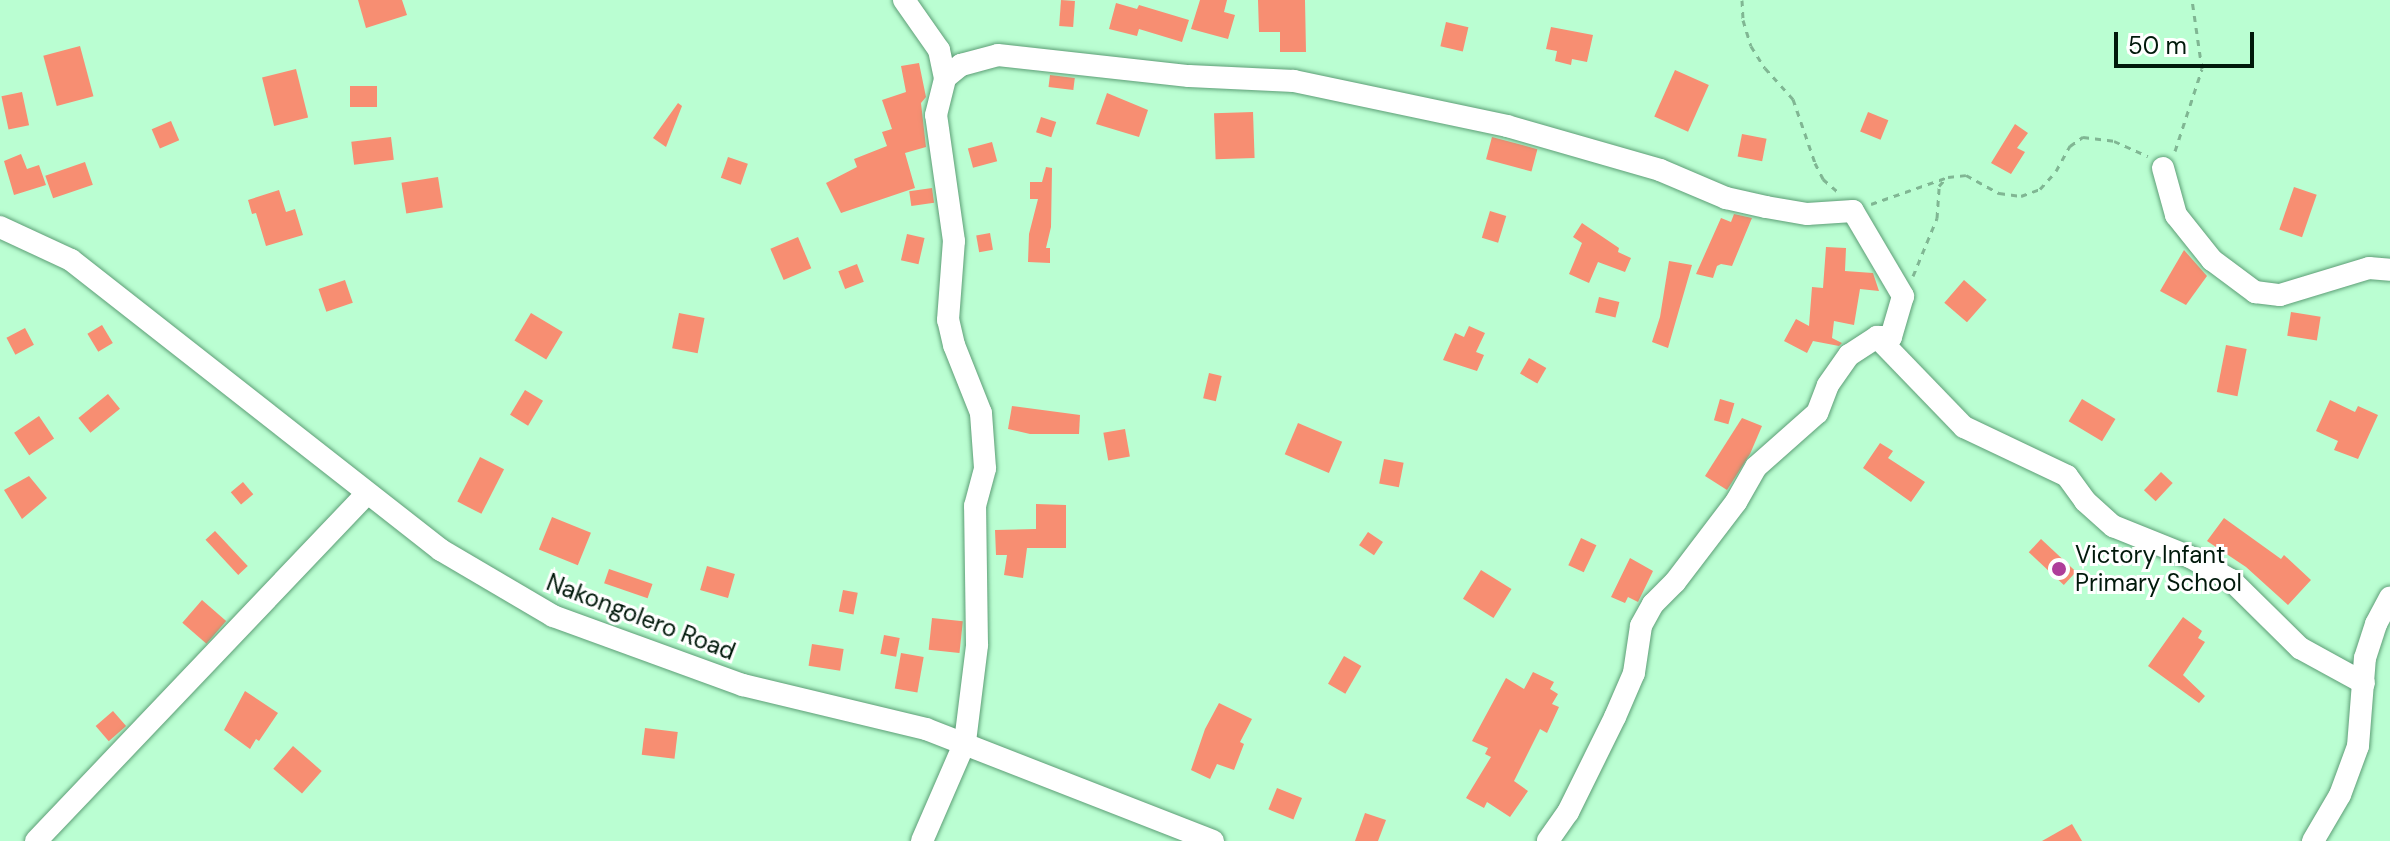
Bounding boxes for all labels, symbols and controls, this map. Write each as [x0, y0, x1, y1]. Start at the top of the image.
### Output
scale bar [2118, 16, 2258, 66]
text: 50 m [2128, 30, 2187, 61]
place label: Victory Infant Primary School [2075, 541, 2242, 597]
marker: Victory Infant Primary School [2050, 560, 2068, 578]
street label: Nakongolero Road [543, 568, 739, 666]

